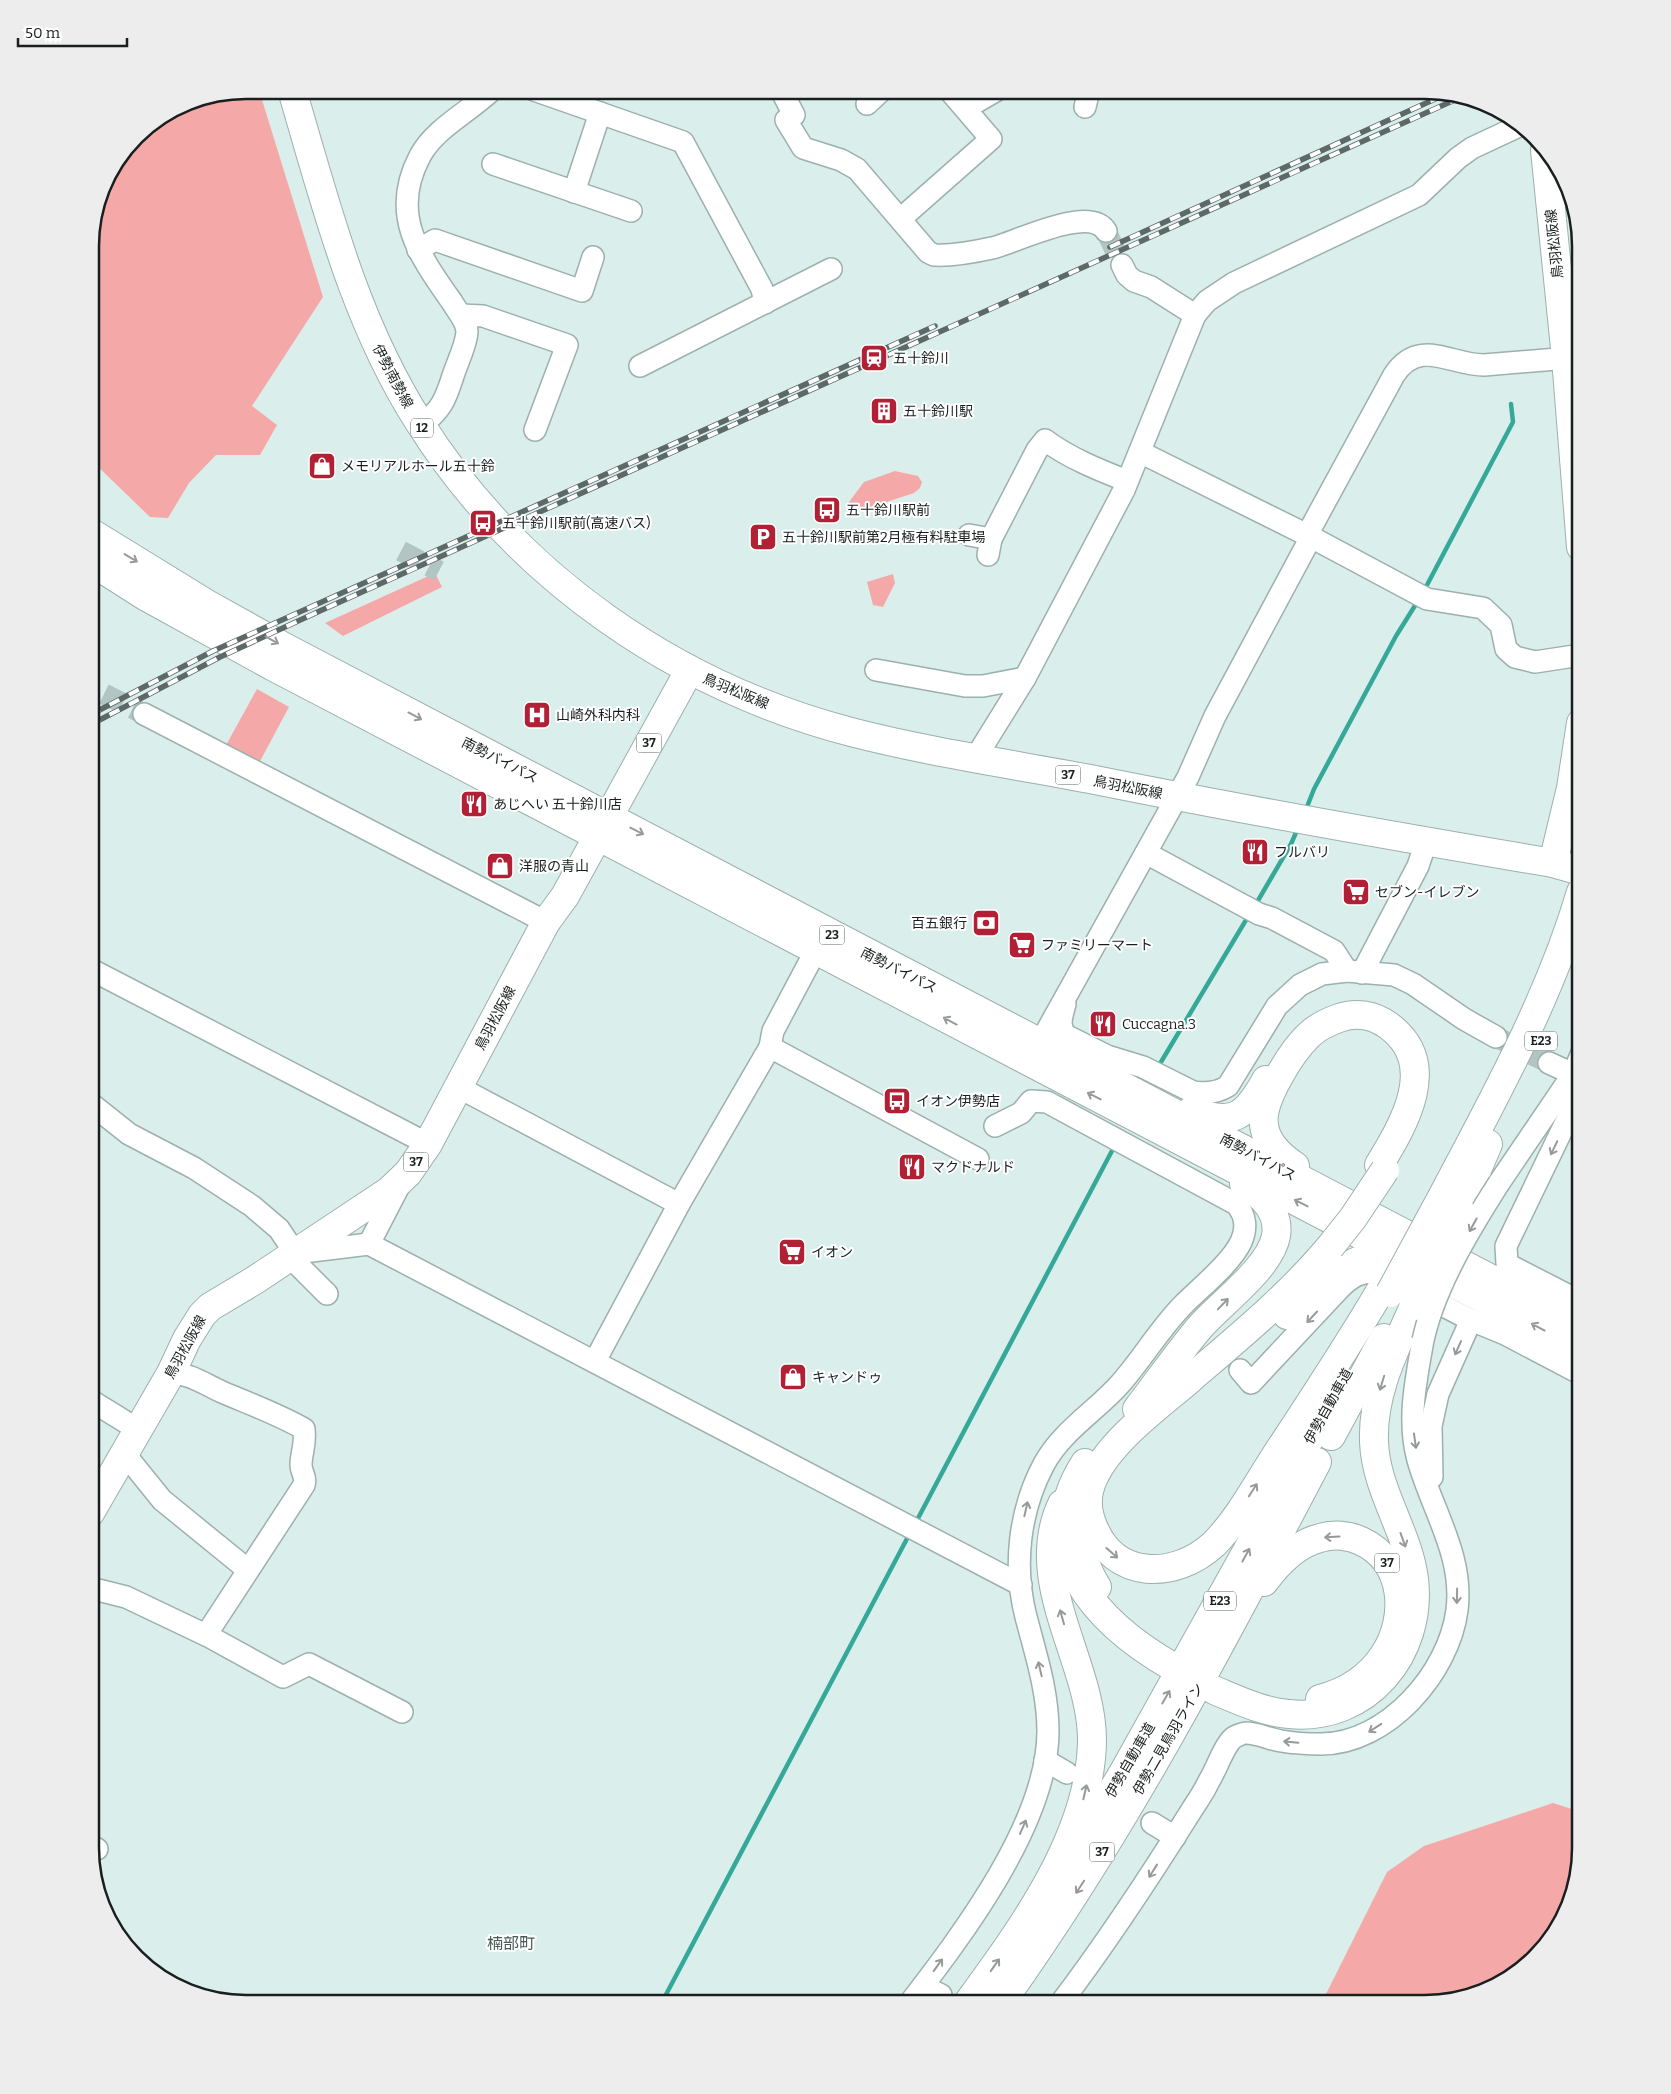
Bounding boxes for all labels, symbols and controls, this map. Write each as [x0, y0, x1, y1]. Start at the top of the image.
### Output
scale bar [18, 15, 126, 47]
text: 50 m [25, 24, 61, 42]
street label: 鳥羽松阪線 [1542, 208, 1567, 280]
street label: 伊勢南勢線 [369, 341, 416, 411]
station icon: 五十鈴川 [859, 343, 889, 373]
place label: 五十鈴川 [893, 350, 949, 367]
building icon: 五十鈴川駅 [869, 396, 899, 426]
place label: 五十鈴川駅 [903, 403, 973, 420]
road number: 12 [411, 418, 433, 438]
shop icon: メモリアルホール五十鈴 [307, 451, 337, 481]
place label: メモリアルホール五十鈴 [341, 458, 495, 475]
bus stop icon: 五十鈴川駅前 [812, 495, 842, 525]
place label: 五十鈴川駅前 [846, 502, 930, 519]
bus stop icon: 五十鈴川駅前(高速バス) [468, 508, 498, 538]
place label: 五十鈴川駅前(高速バス) [502, 515, 651, 532]
parking icon: 五十鈴川駅前第2月極有料駐車場 [748, 522, 778, 552]
place label: 五十鈴川駅前第2月極有料駐車場 [782, 529, 986, 546]
one-way arrow [124, 553, 138, 563]
one-way arrow [264, 635, 279, 645]
street label: 鳥羽松阪線 [700, 670, 771, 713]
hospital icon: 山崎外科内科 [522, 700, 552, 730]
place label: 山崎外科内科 [556, 707, 640, 724]
one-way arrow [408, 711, 423, 721]
street label: 南勢バイパス [459, 734, 541, 787]
road number: 37 [636, 734, 662, 752]
road number: 37 [1056, 766, 1080, 784]
street label: 鳥羽松阪線 [1092, 772, 1164, 803]
restaurant icon: あじへい 五十鈴川店 [459, 789, 489, 819]
place label: あじへい 五十鈴川店 [493, 796, 622, 813]
one-way arrow [629, 827, 644, 836]
restaurant icon: フルバリ [1240, 837, 1270, 867]
place label: フルバリ [1274, 844, 1330, 861]
shop icon: 洋服の青山 [485, 851, 515, 881]
place label: 洋服の青山 [519, 858, 589, 875]
supermarket icon: セブン-イレブン [1341, 877, 1371, 907]
place label: セブン-イレブン [1375, 884, 1479, 901]
bank icon: 百五銀行 [971, 908, 1001, 938]
place label: 百五銀行 [911, 915, 967, 932]
road number: 23 [820, 926, 844, 944]
supermarket icon: ファミリーマート [1007, 930, 1037, 960]
place label: ファミリーマート [1041, 937, 1153, 954]
street label: 南勢バイパス [858, 944, 940, 997]
street label: 鳥羽松阪線 [472, 983, 519, 1053]
restaurant icon: Cuccagna.3 [1088, 1009, 1118, 1039]
one-way arrow [943, 1016, 958, 1025]
place label: Cuccagna.3 [1122, 1016, 1196, 1033]
road number: E23 [1525, 1032, 1557, 1050]
bus stop icon: イオン伊勢店 [882, 1086, 912, 1116]
one-way arrow [1087, 1091, 1102, 1101]
place label: イオン伊勢店 [916, 1093, 1000, 1110]
street label: 南勢バイパス [1217, 1130, 1299, 1185]
one-way arrow [1549, 1140, 1558, 1155]
road number: 37 [404, 1152, 428, 1172]
restaurant icon: マクドナルド [897, 1152, 927, 1182]
place label: マクドナルド [931, 1159, 1015, 1176]
one-way arrow [1294, 1198, 1309, 1207]
one-way arrow [1468, 1217, 1477, 1232]
supermarket icon: イオン [777, 1237, 807, 1267]
place label: イオン [811, 1244, 853, 1261]
one-way arrow [1217, 1298, 1229, 1310]
one-way arrow [1306, 1311, 1318, 1324]
street label: 鳥羽松阪線 [161, 1313, 210, 1382]
one-way arrow [1531, 1321, 1546, 1331]
one-way arrow [1453, 1340, 1463, 1355]
shop icon: キャンドゥ [778, 1362, 808, 1392]
street label: 伊勢自動車道 [1301, 1365, 1356, 1447]
place label: キャンドゥ [812, 1369, 882, 1386]
one-way arrow [1377, 1375, 1386, 1391]
one-way arrow [1410, 1432, 1420, 1448]
one-way arrow [1248, 1483, 1258, 1497]
one-way arrow [1022, 1502, 1031, 1518]
one-way arrow [1324, 1532, 1340, 1541]
one-way arrow [1399, 1532, 1408, 1547]
one-way arrow [1105, 1547, 1118, 1558]
one-way arrow [1241, 1548, 1251, 1563]
road number: 37 [1374, 1554, 1400, 1572]
one-way arrow [1452, 1588, 1462, 1604]
road number: E23 [1204, 1592, 1236, 1610]
one-way arrow [1057, 1609, 1066, 1625]
one-way arrow [1035, 1661, 1044, 1677]
street label: 伊勢二見鳥羽ライン [1130, 1680, 1207, 1798]
one-way arrow [1162, 1690, 1172, 1705]
street label: 伊勢自動車道 [1102, 1720, 1159, 1801]
one-way arrow [1368, 1723, 1382, 1733]
one-way arrow [1283, 1737, 1299, 1747]
one-way arrow [1081, 1785, 1090, 1801]
one-way arrow [1018, 1820, 1028, 1835]
road number: 37 [1090, 1842, 1114, 1861]
one-way arrow [1148, 1864, 1158, 1878]
one-way arrow [1075, 1880, 1085, 1894]
district label: 楠部町 [487, 1934, 535, 1953]
one-way arrow [933, 1958, 943, 1972]
one-way arrow [990, 1958, 1001, 1972]

